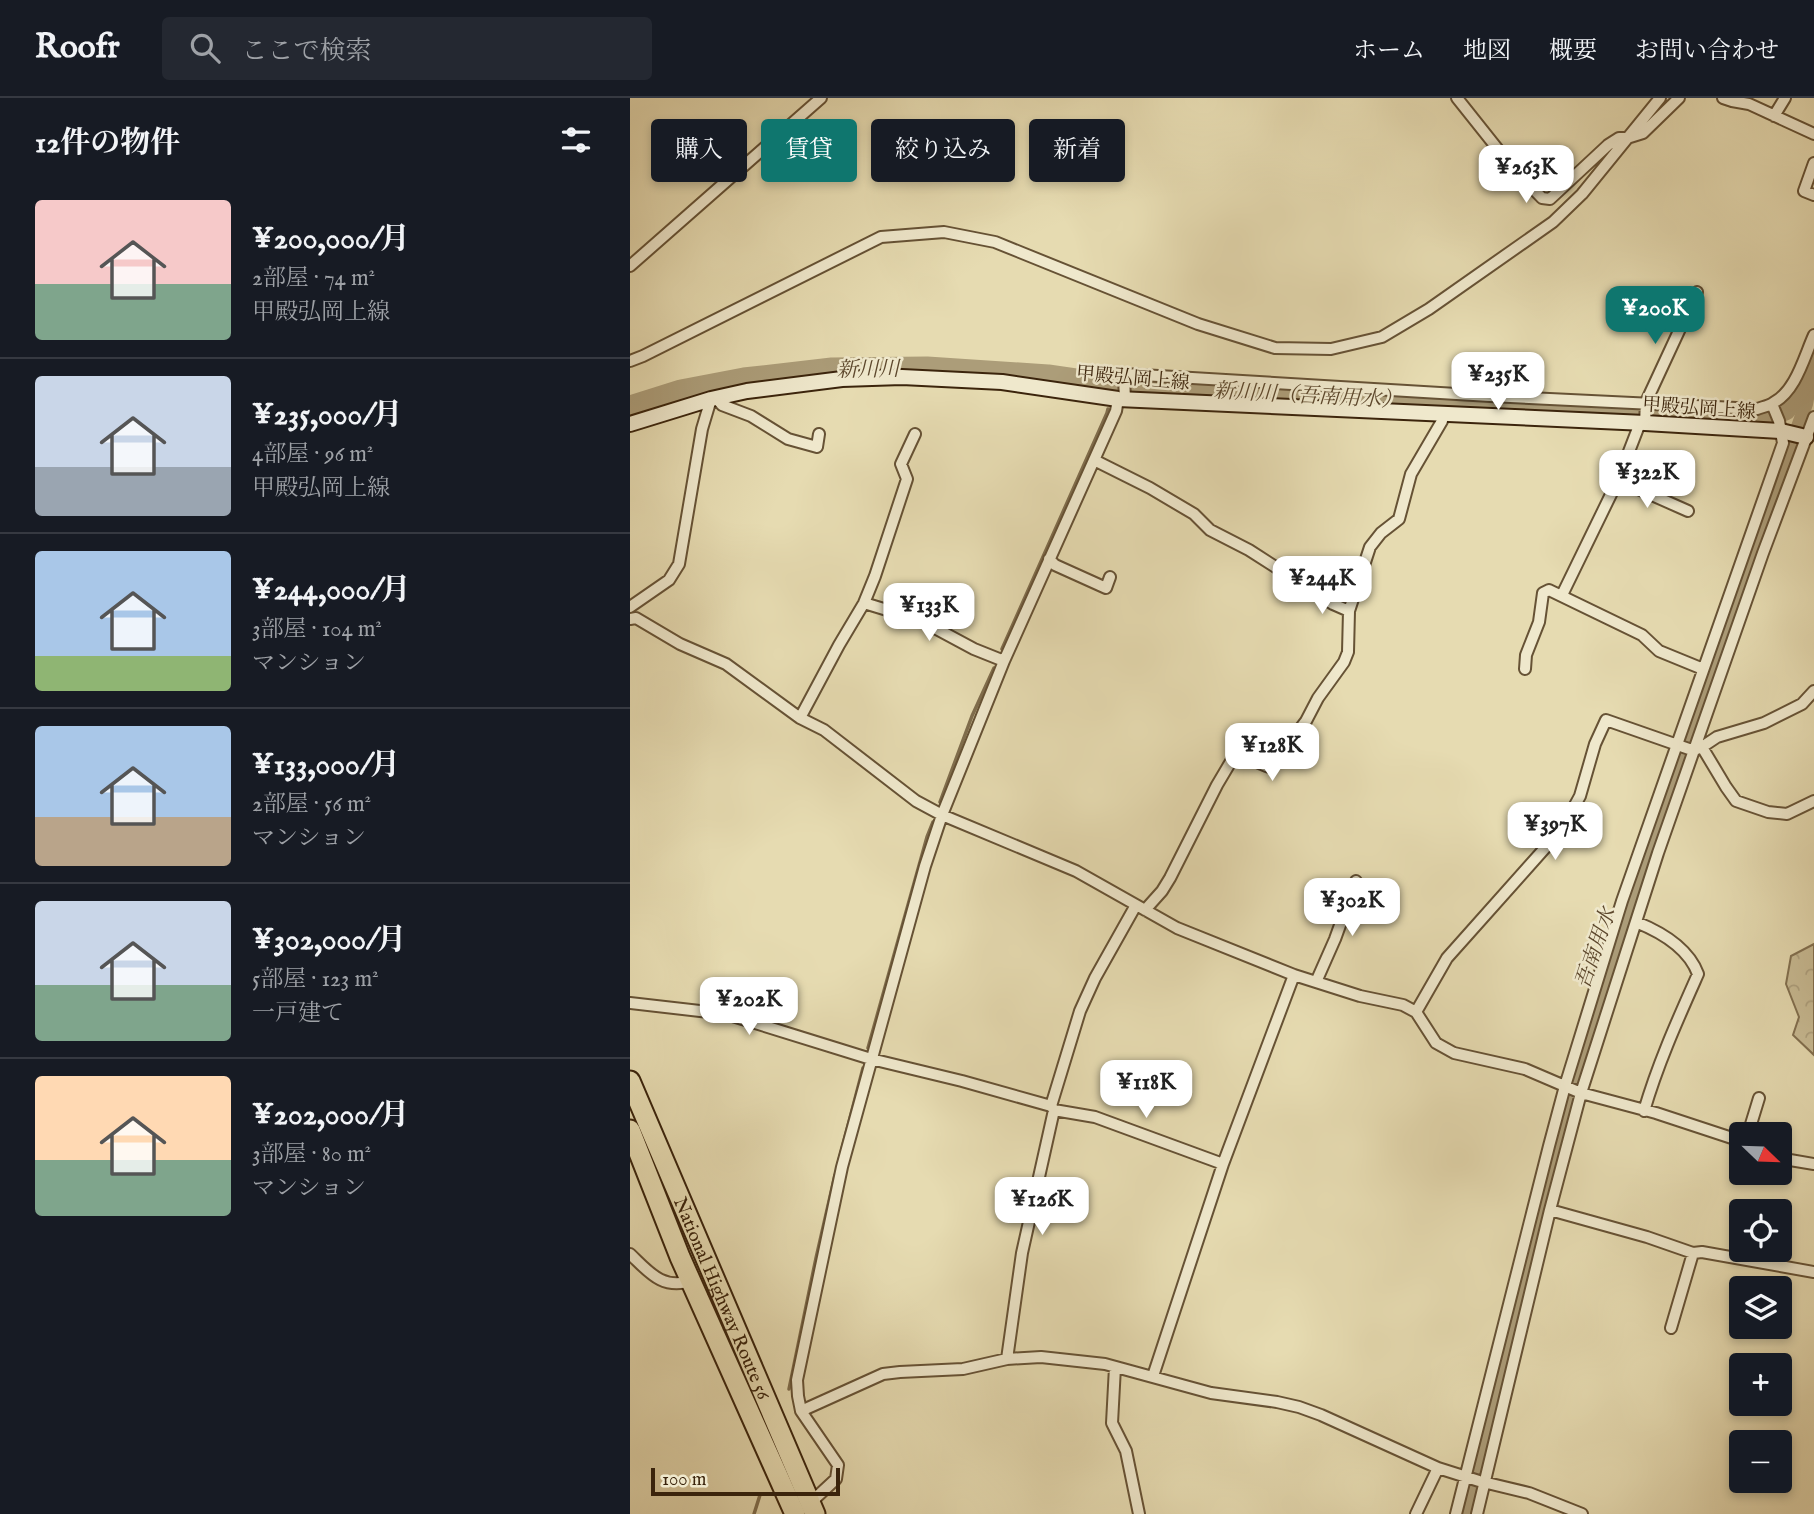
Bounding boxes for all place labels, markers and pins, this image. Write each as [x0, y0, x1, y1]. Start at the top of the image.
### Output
pin: ¥263K [1477, 146, 1575, 205]
pin: ¥200K [1606, 286, 1704, 346]
pin: ¥235K [1449, 352, 1547, 412]
pin: ¥322K [1598, 450, 1696, 510]
pin: ¥244K [1273, 556, 1371, 616]
pin: ¥133K [880, 584, 978, 643]
pin: ¥128K [1223, 724, 1321, 783]
pin: ¥397K [1506, 802, 1604, 862]
pin: ¥302K [1303, 878, 1401, 938]
pin: ¥202K [700, 978, 798, 1037]
pin: ¥118K [1097, 1060, 1195, 1120]
pin: ¥126K [993, 1178, 1091, 1237]

